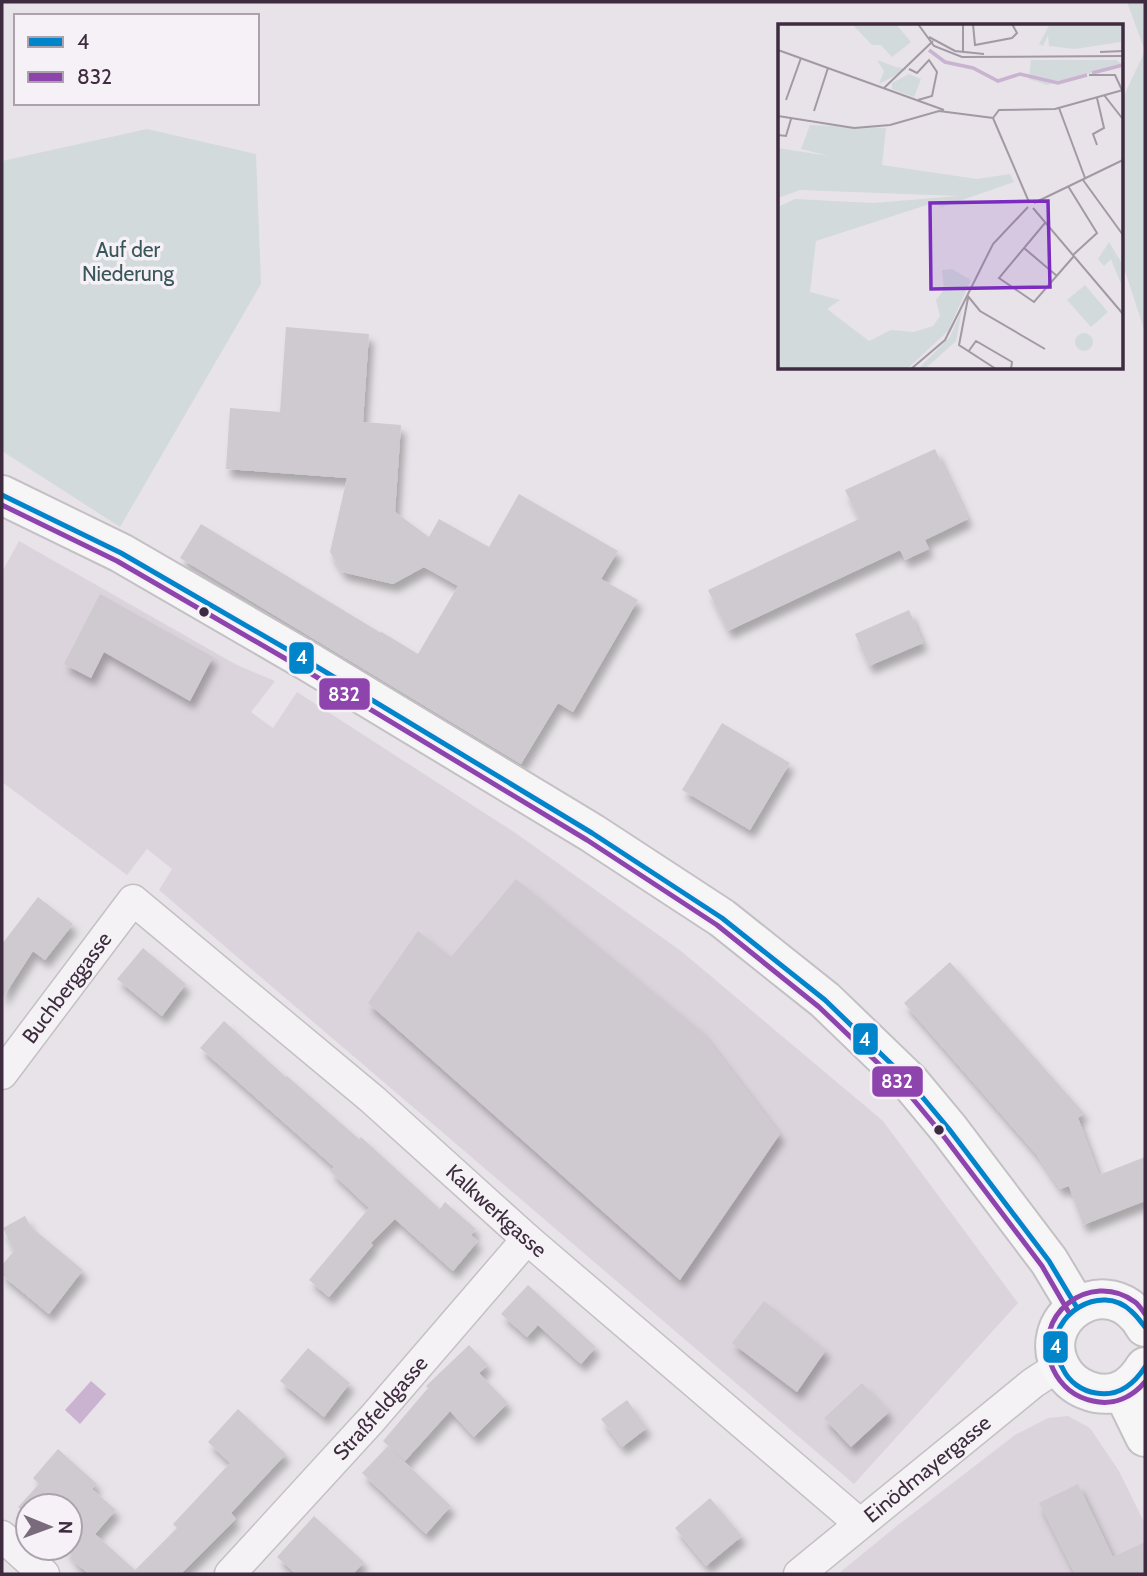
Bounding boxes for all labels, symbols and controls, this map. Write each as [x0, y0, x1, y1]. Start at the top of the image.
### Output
legend [14, 14, 259, 105]
inset map [778, 24, 1122, 369]
text: 4 [77, 29, 89, 54]
text: 832 [77, 64, 112, 89]
park label: Auf der Niederung [82, 237, 175, 286]
unlabelled marker [197, 605, 211, 619]
line badge: 4 [288, 641, 315, 675]
text: 4 [296, 646, 308, 669]
line badge: 832 [318, 677, 371, 711]
text: 832 [328, 683, 360, 706]
street label: Buchberggasse [17, 927, 117, 1048]
line badge: 4 [852, 1022, 879, 1056]
text: 4 [859, 1028, 871, 1051]
line badge: 832 [871, 1065, 924, 1098]
text: 832 [881, 1070, 913, 1093]
unlabelled marker [932, 1123, 946, 1137]
street label: Kalkwerkgasse [441, 1159, 552, 1262]
line badge: 4 [1042, 1330, 1069, 1364]
text: 4 [1050, 1335, 1062, 1358]
street label: Straßfeldgasse [328, 1351, 433, 1465]
street label: Einödmayergasse [859, 1409, 996, 1528]
north arrow [14, 1492, 84, 1562]
text: N [54, 1520, 77, 1534]

